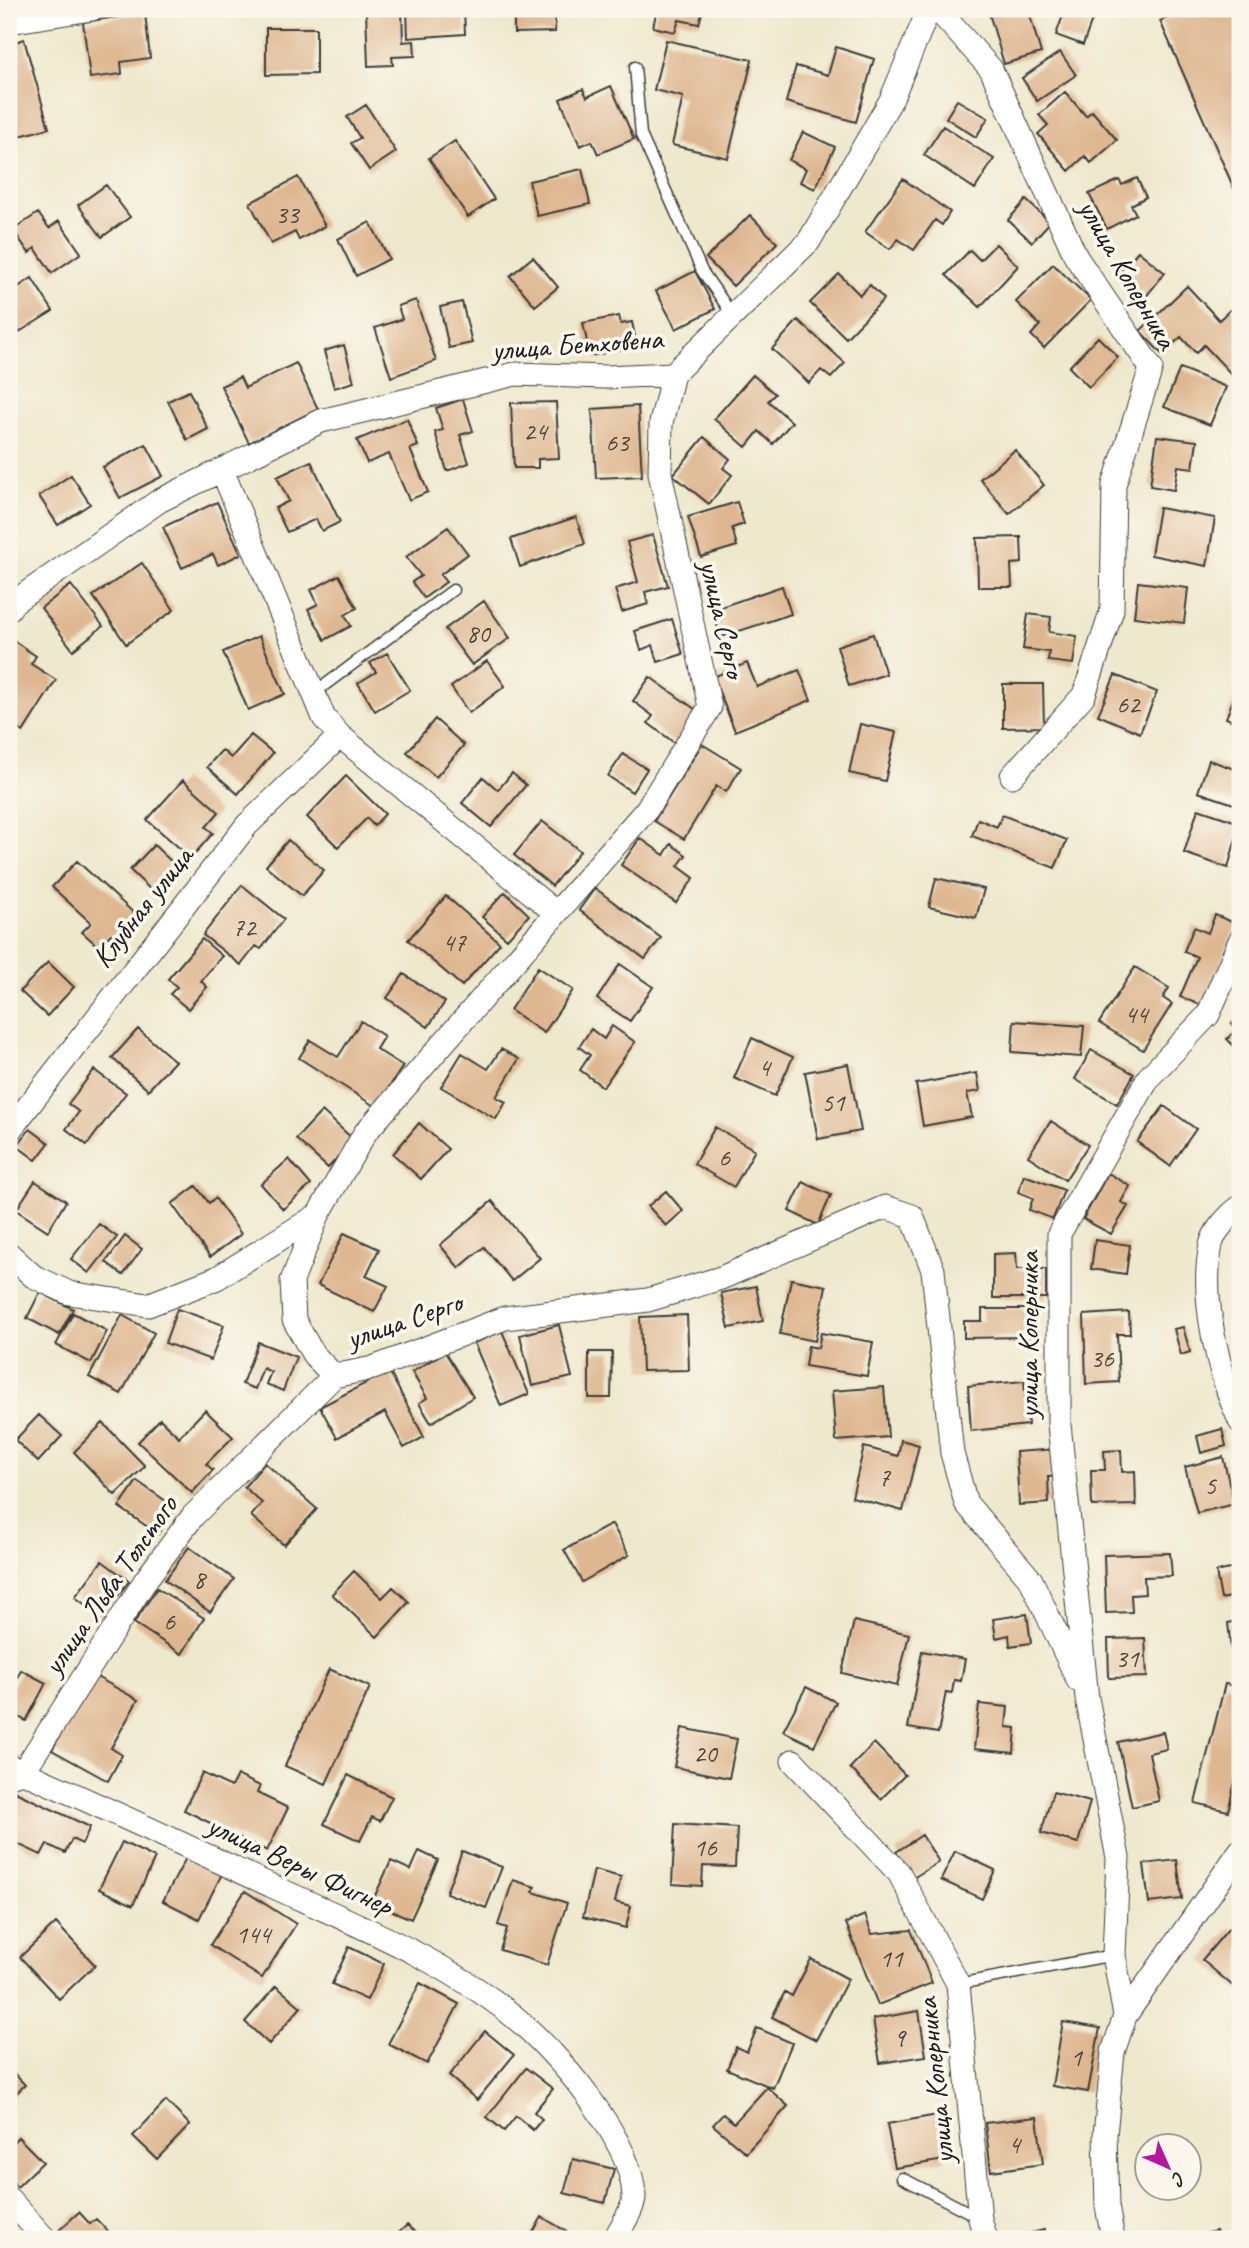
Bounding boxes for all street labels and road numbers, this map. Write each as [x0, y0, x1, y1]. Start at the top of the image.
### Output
street label: улица Коперника [1069, 190, 1187, 357]
street label: улица Бетховена [488, 319, 666, 369]
street label: улица Серго [691, 555, 756, 685]
street label: Клубная улица [83, 837, 203, 975]
street label: улица Коперника [1009, 1250, 1047, 1421]
street label: улица Серго [339, 1281, 470, 1358]
street label: улица Льва Толстого [33, 1487, 187, 1684]
street label: улица Веры Фигнер [200, 1805, 400, 1925]
street label: улица Коперника [907, 1994, 963, 2168]

